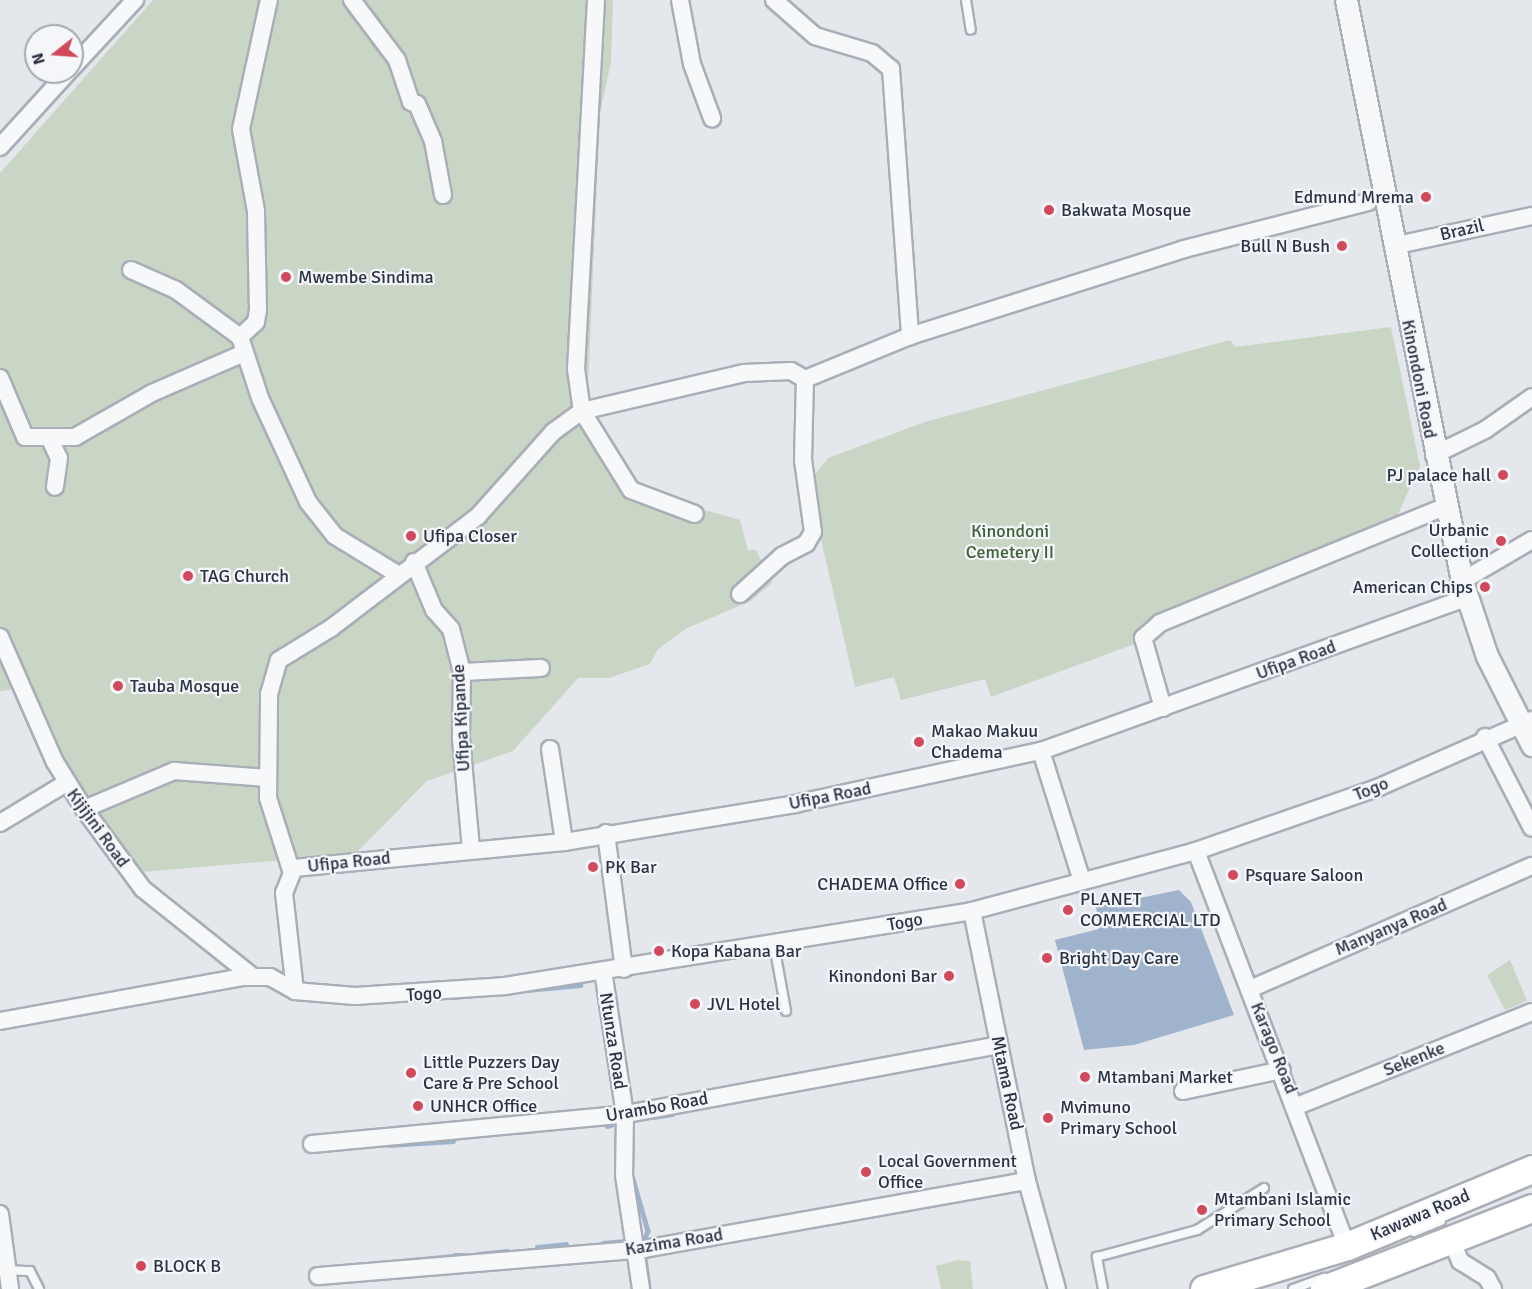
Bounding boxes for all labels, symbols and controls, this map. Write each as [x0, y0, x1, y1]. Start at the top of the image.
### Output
north arrow [24, 24, 84, 84]
text: N [28, 50, 50, 67]
place label: Edmund Mrema [1294, 186, 1414, 208]
marker: Edmund Mrema [1419, 190, 1433, 204]
place label: Bakwata Mosque [1061, 199, 1191, 221]
marker: Bakwata Mosque [1042, 203, 1056, 217]
street label: Brazil [1438, 214, 1486, 246]
place label: Bull N Bush [1240, 235, 1330, 257]
marker: Bull N Bush [1335, 239, 1349, 253]
place label: Mwembe Sindima [298, 266, 434, 288]
marker: Mwembe Sindima [279, 270, 293, 284]
street label: Kinondoni Road [1397, 318, 1441, 440]
place label: PJ palace hall [1387, 464, 1491, 486]
marker: PJ palace hall [1496, 468, 1510, 482]
place label: Urbanic Collection [1411, 520, 1489, 562]
park label: Kinondoni Cemetery II [966, 521, 1054, 564]
place label: Ufipa Closer [423, 525, 517, 547]
marker: Ufipa Closer [404, 529, 418, 543]
marker: Urbanic Collection [1494, 534, 1508, 548]
place label: TAG Church [200, 565, 289, 587]
marker: TAG Church [181, 569, 195, 583]
place label: American Chips [1352, 576, 1473, 598]
marker: American Chips [1478, 580, 1492, 594]
street label: Ufipa Road [1253, 636, 1339, 684]
street label: Ufipa Kipande [447, 664, 475, 772]
place label: Tauba Mosque [130, 675, 239, 697]
marker: Tauba Mosque [111, 679, 125, 693]
place label: Makao Makuu Chadema [931, 721, 1038, 764]
marker: Makao Makuu Chadema [912, 735, 926, 749]
street label: Togo [1350, 772, 1392, 806]
street label: Ufipa Road [787, 777, 873, 815]
street label: Kijijini Road [62, 784, 134, 872]
street label: Ufipa Road [306, 847, 392, 877]
place label: PK Bar [605, 856, 657, 878]
marker: PK Bar [586, 860, 600, 874]
place label: Psquare Saloon [1245, 864, 1363, 886]
marker: Psquare Saloon [1226, 868, 1240, 882]
place label: CHADEMA Office [817, 873, 948, 895]
marker: CHADEMA Office [953, 877, 967, 891]
place label: PLANET COMMERCIAL LTD [1080, 889, 1221, 932]
street label: Manyanya Road [1332, 894, 1450, 960]
marker: PLANET COMMERCIAL LTD [1061, 903, 1075, 917]
street label: Togo [886, 908, 924, 936]
place label: Kopa Kabana Bar [671, 940, 801, 962]
marker: Kopa Kabana Bar [652, 944, 666, 958]
place label: Bright Day Care [1059, 947, 1179, 969]
marker: Bright Day Care [1040, 951, 1054, 965]
place label: Kinondoni Bar [828, 965, 937, 987]
marker: Kinondoni Bar [942, 969, 956, 983]
street label: Togo [405, 982, 443, 1006]
street label: Ntunza Road [595, 991, 631, 1091]
place label: JVL Hotel [707, 993, 780, 1015]
marker: JVL Hotel [688, 997, 702, 1011]
street label: Karago Road [1246, 999, 1302, 1097]
street label: Mtama Road [986, 1034, 1028, 1132]
street label: Sekenke [1380, 1037, 1448, 1081]
place label: Little Puzzers Day Care & Pre School [423, 1052, 559, 1094]
marker: Little Puzzers Day Care & Pre School [404, 1066, 418, 1080]
place label: Mtambani Market [1097, 1066, 1233, 1088]
marker: Mtambani Market [1078, 1070, 1092, 1084]
street label: Urambo Road [604, 1087, 710, 1127]
place label: UNHCR Office [430, 1095, 537, 1117]
place label: Mvimuno Primary School [1060, 1097, 1177, 1140]
marker: UNHCR Office [411, 1099, 425, 1113]
marker: Mvimuno Primary School [1041, 1111, 1055, 1125]
place label: Local Government Office [878, 1151, 1017, 1194]
marker: Local Government Office [859, 1165, 873, 1179]
street label: Kawawa Road [1367, 1184, 1473, 1246]
place label: Mtambani Islamic Primary School [1214, 1189, 1351, 1232]
marker: Mtambani Islamic Primary School [1195, 1203, 1209, 1217]
street label: Kazima Road [624, 1224, 724, 1260]
place label: BLOCK B [153, 1255, 221, 1277]
marker: BLOCK B [134, 1259, 148, 1273]

